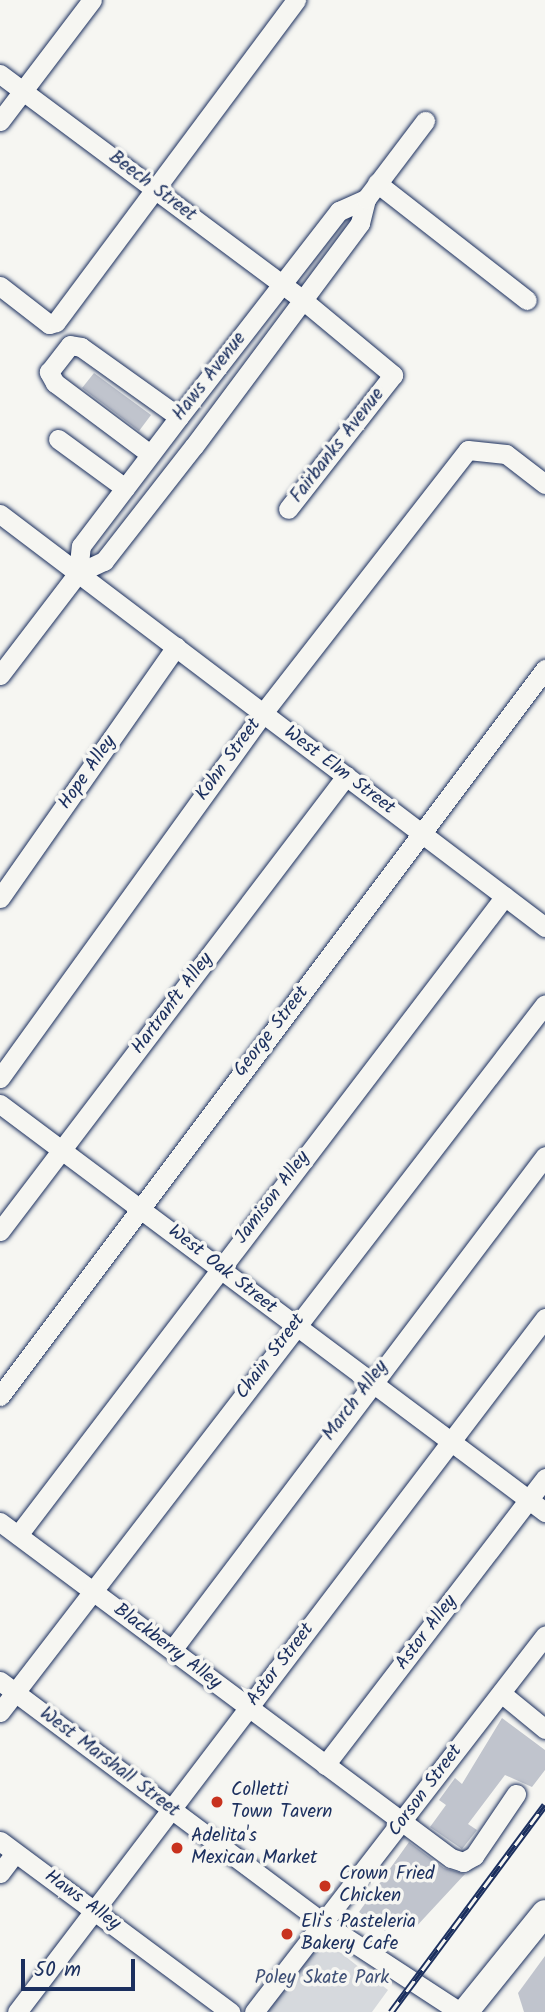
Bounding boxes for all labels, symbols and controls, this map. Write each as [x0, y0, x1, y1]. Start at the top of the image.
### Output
street label: Beech Street [104, 147, 200, 227]
street label: Haws Avenue [168, 328, 252, 426]
street label: Fairbanks Avenue [286, 384, 390, 508]
street label: Kohn Street [192, 714, 266, 806]
street label: West Elm Street [279, 722, 399, 820]
street label: Hope Alley [54, 732, 122, 814]
street label: Hartranft Alley [127, 949, 219, 1059]
street label: George Street [230, 982, 314, 1082]
street label: Jamison Alley [231, 1147, 315, 1249]
street label: West Oak Street [163, 1220, 281, 1320]
street label: Chain Street [232, 1310, 310, 1404]
street label: March Alley [318, 1356, 394, 1446]
street label: Astor Alley [391, 1591, 463, 1675]
street label: Blackberry Alley [109, 1599, 225, 1695]
street label: Astor Street [242, 1619, 320, 1711]
street label: West Marshall Street [35, 1703, 183, 1823]
street label: Corson Street [384, 1741, 468, 1841]
place label: Colletti Town Tavern [231, 1780, 332, 1824]
marker: Colletti Town Tavern [209, 1794, 225, 1810]
place label: Adelita's Mexican Market [191, 1826, 317, 1870]
marker: Adelita's Mexican Market [169, 1840, 185, 1856]
place label: Crown Fried Chicken [339, 1864, 435, 1908]
street label: Haws Alley [40, 1866, 124, 1936]
marker: Crown Fried Chicken [317, 1878, 333, 1894]
place label: Eli's Pasteleria Bakery Cafe [301, 1912, 416, 1956]
marker: Eli's Pasteleria Bakery Cafe [279, 1926, 295, 1942]
scale bar [24, 1946, 138, 1990]
text: 50 m [34, 1954, 81, 1987]
park label: Poley Skate Park [255, 1968, 389, 1990]

